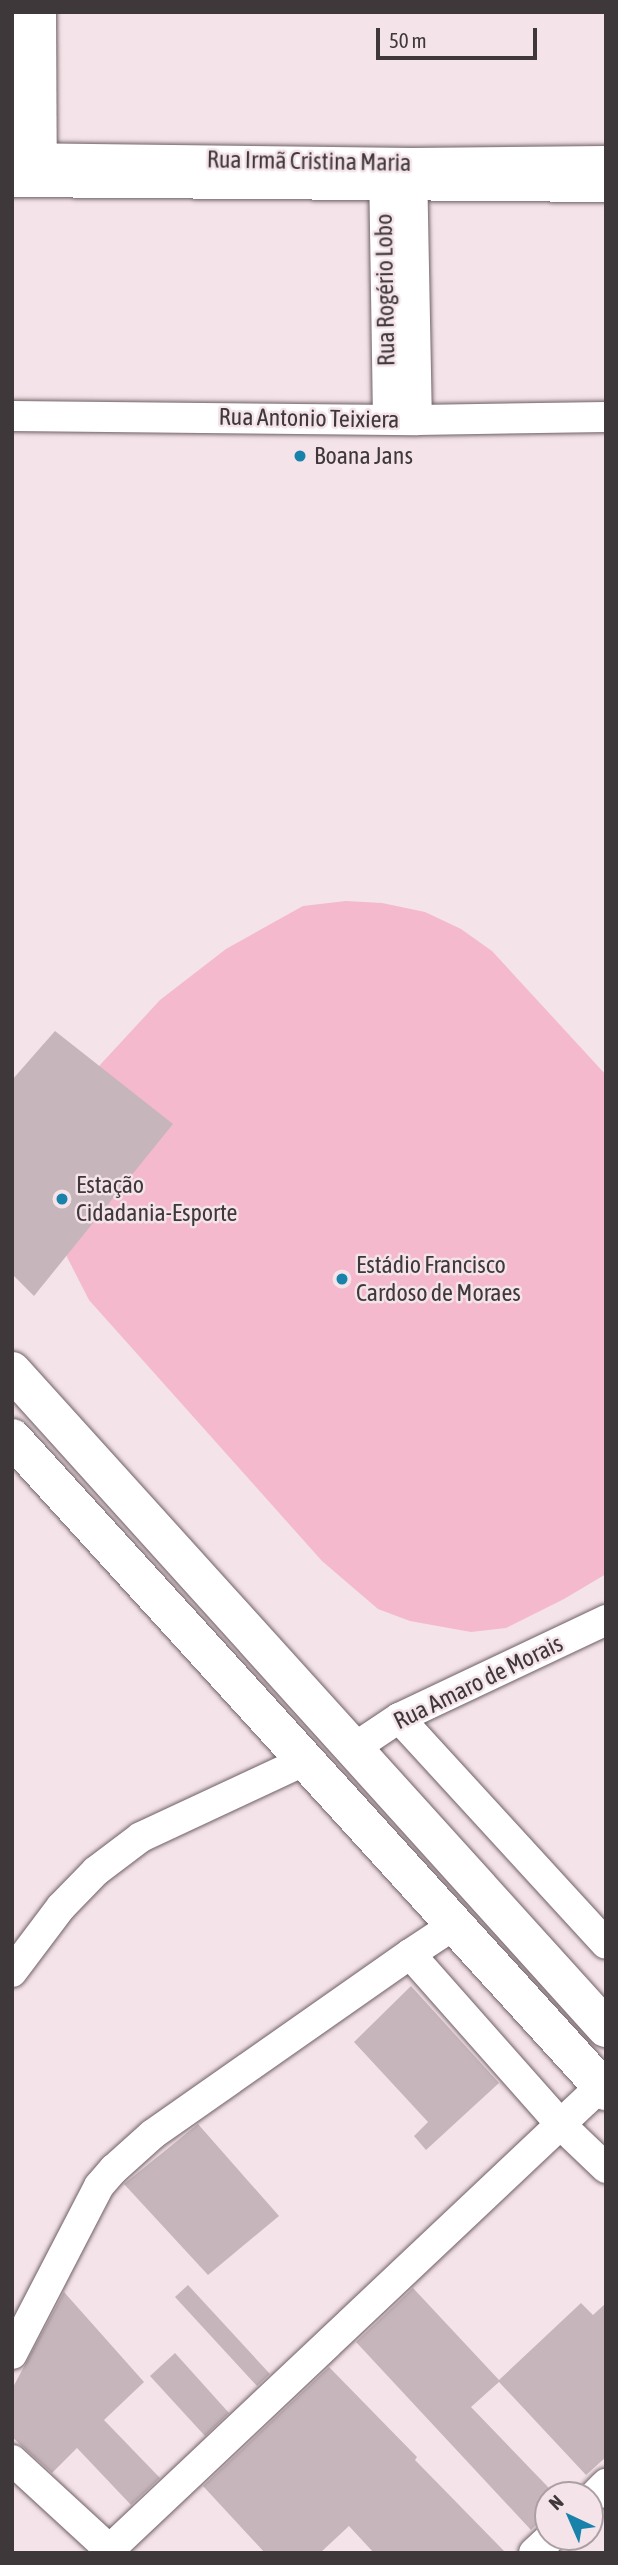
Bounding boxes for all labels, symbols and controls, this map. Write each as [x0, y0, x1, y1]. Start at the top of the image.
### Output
scale bar [380, 14, 541, 58]
text: 50 m [389, 28, 427, 52]
street label: Rua Irmã Cristina Maria [207, 145, 411, 177]
street label: Rua Rogério Lobo [369, 214, 401, 366]
street label: Rua Antonio Teixiera [219, 402, 399, 434]
place label: Boana Jans [314, 442, 413, 470]
marker: Boana Jans [292, 448, 308, 464]
place label: Estação Cidadania-Esporte [76, 1171, 237, 1227]
marker: Estação Cidadania-Esporte [54, 1191, 70, 1207]
place label: Estádio Francisco Cardoso de Moraes [356, 1251, 521, 1307]
marker: Estádio Francisco Cardoso de Moraes [334, 1271, 350, 1287]
street label: Rua Amaro de Morais [389, 1629, 567, 1735]
north arrow [534, 2481, 604, 2551]
text: N [544, 2491, 567, 2514]

